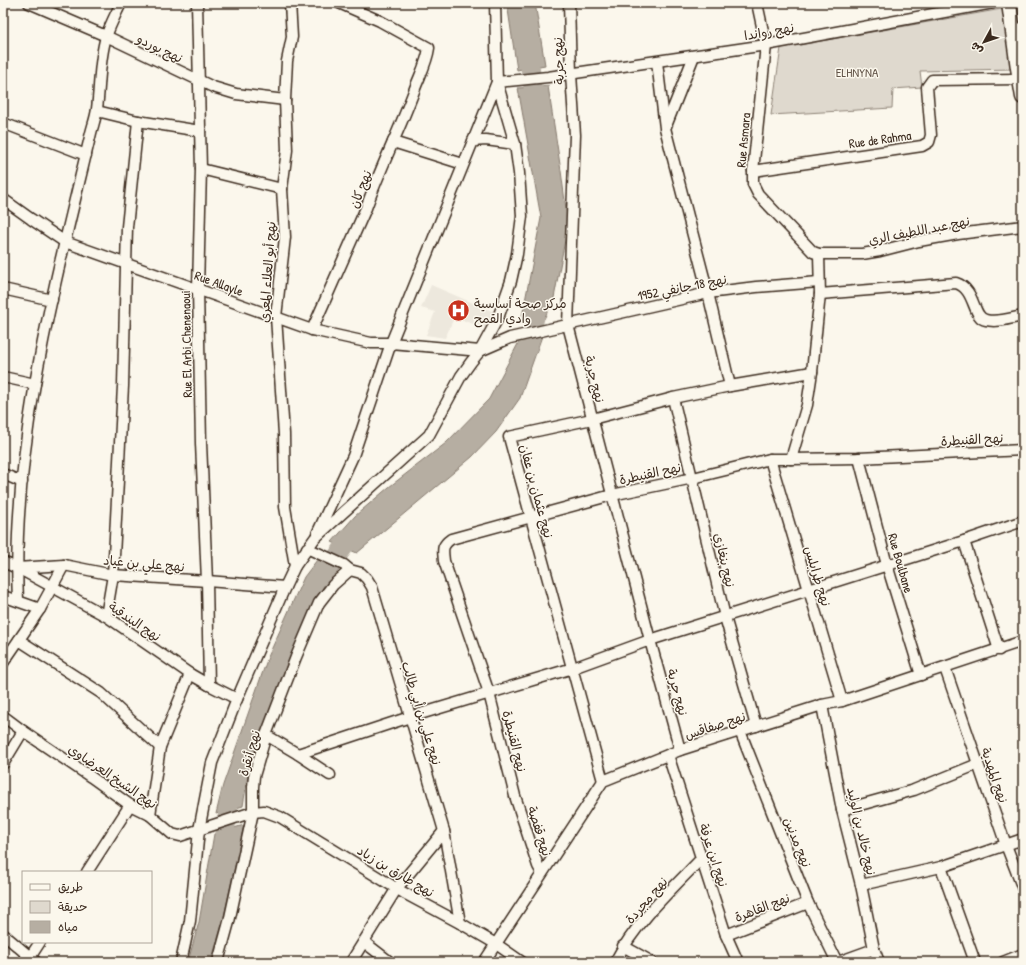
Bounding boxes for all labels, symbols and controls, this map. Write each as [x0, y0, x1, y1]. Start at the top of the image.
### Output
street label: نهج رواندا [743, 18, 795, 45]
north arrow [964, 22, 1004, 62]
street label: نهج بوردو [133, 29, 186, 68]
street label: نهج جربة [548, 37, 569, 85]
text: ش [967, 39, 986, 58]
park label: ELHNYNA [836, 63, 879, 81]
street label: Rue Asmara [732, 112, 754, 168]
street label: Rue de Rahma [848, 126, 912, 152]
street label: نهج كان [344, 167, 377, 211]
street label: نهج عبد اللطيف الري [867, 211, 971, 250]
street label: نهج أبو العلاء المعري [254, 221, 281, 323]
street label: Rue Allayle [192, 266, 246, 300]
street label: نهج 18 جانفي 1952 [636, 270, 729, 307]
street label: Rue El Arbi Chenenaoui [176, 290, 196, 398]
place label: مركز صحة أساسية وادي القمح [474, 294, 566, 328]
hospital icon: مركز صحة أساسية وادي القمح [446, 297, 472, 323]
street label: نهج جربة [580, 354, 609, 405]
street label: نهح القنيطرة [940, 428, 1004, 451]
street label: نهج عثمان بن عفان [515, 442, 558, 540]
street label: نهح القنيطرة [617, 458, 683, 489]
street label: نهج بنغازي [709, 531, 740, 589]
street label: Rue Boulbane [884, 531, 918, 595]
street label: نهج طرابلس [799, 544, 836, 609]
street label: نهج علي بن عياد [102, 550, 185, 579]
street label: نهج البندقية [105, 597, 165, 646]
street label: نهج علي بن أبي طالب [395, 659, 446, 768]
street label: نهج جربة [662, 667, 693, 718]
street label: نهج صفاقس [682, 707, 748, 744]
street label: نهج القنيطرة [498, 708, 531, 774]
street label: نهج أنقرة [234, 728, 265, 778]
street label: نهج الشيخ العرضاوي [64, 740, 161, 813]
street label: نهج المهدية [976, 745, 1013, 805]
street label: نهج خالد بن الوليد [842, 785, 881, 877]
street label: نهج قفصة [522, 804, 557, 859]
street label: نهج مدنين [779, 814, 816, 870]
street label: نهج ابن عرفة [694, 821, 733, 889]
street label: نهج طارق بن زياد [354, 841, 438, 902]
legend [22, 871, 152, 943]
street label: نهج مجردة [621, 873, 672, 928]
text: طريق [58, 878, 83, 895]
street label: نهج القاهرة [732, 888, 793, 927]
text: حديقة [58, 898, 87, 915]
text: مياه [58, 918, 78, 935]

